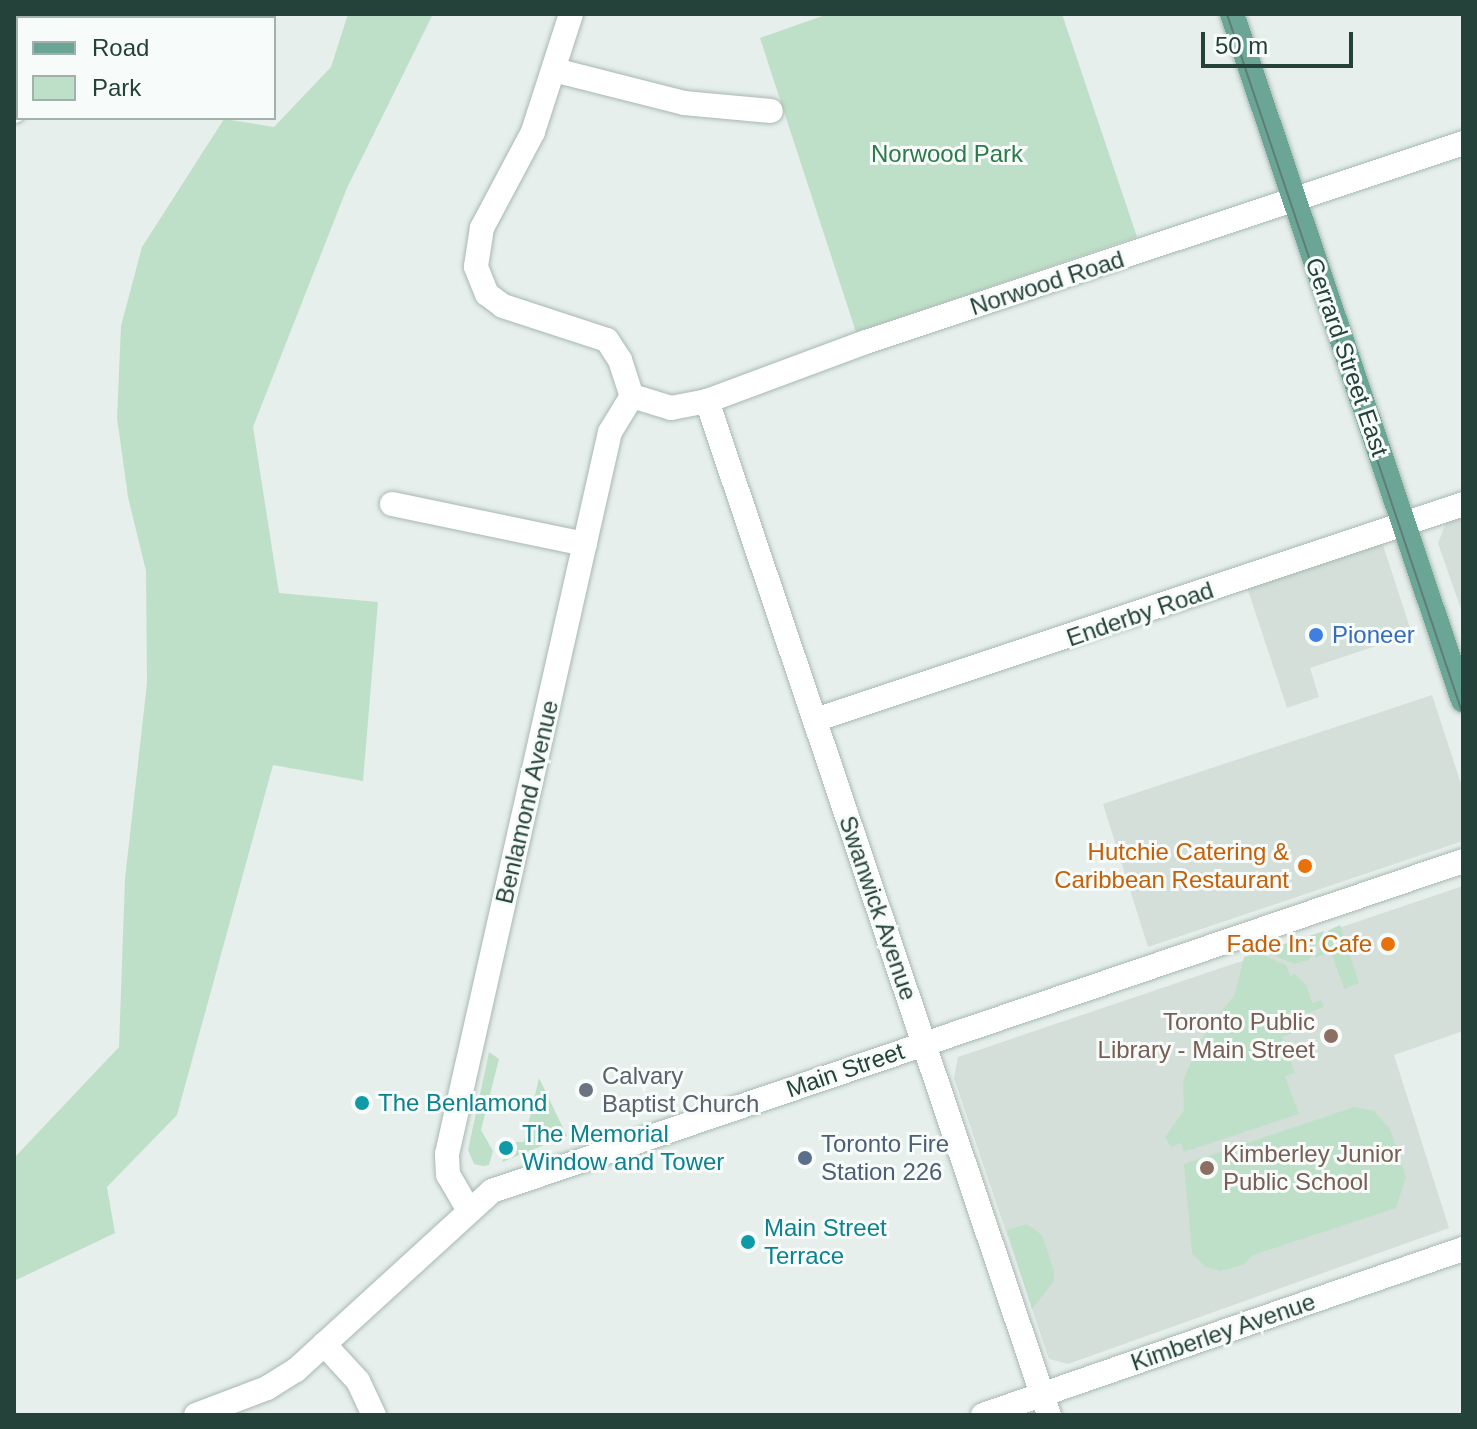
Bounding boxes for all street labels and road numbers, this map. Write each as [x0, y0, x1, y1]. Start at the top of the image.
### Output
street label: Norwood Road [966, 245, 1128, 321]
street label: Gerrard Street East [1300, 254, 1394, 460]
street label: Enderby Road [1063, 575, 1217, 653]
street label: Benlamond Avenue [489, 697, 565, 907]
street label: Swanwick Avenue [833, 811, 923, 1005]
street label: Main Street [782, 1036, 908, 1104]
street label: Kimberley Avenue [1126, 1287, 1320, 1377]

